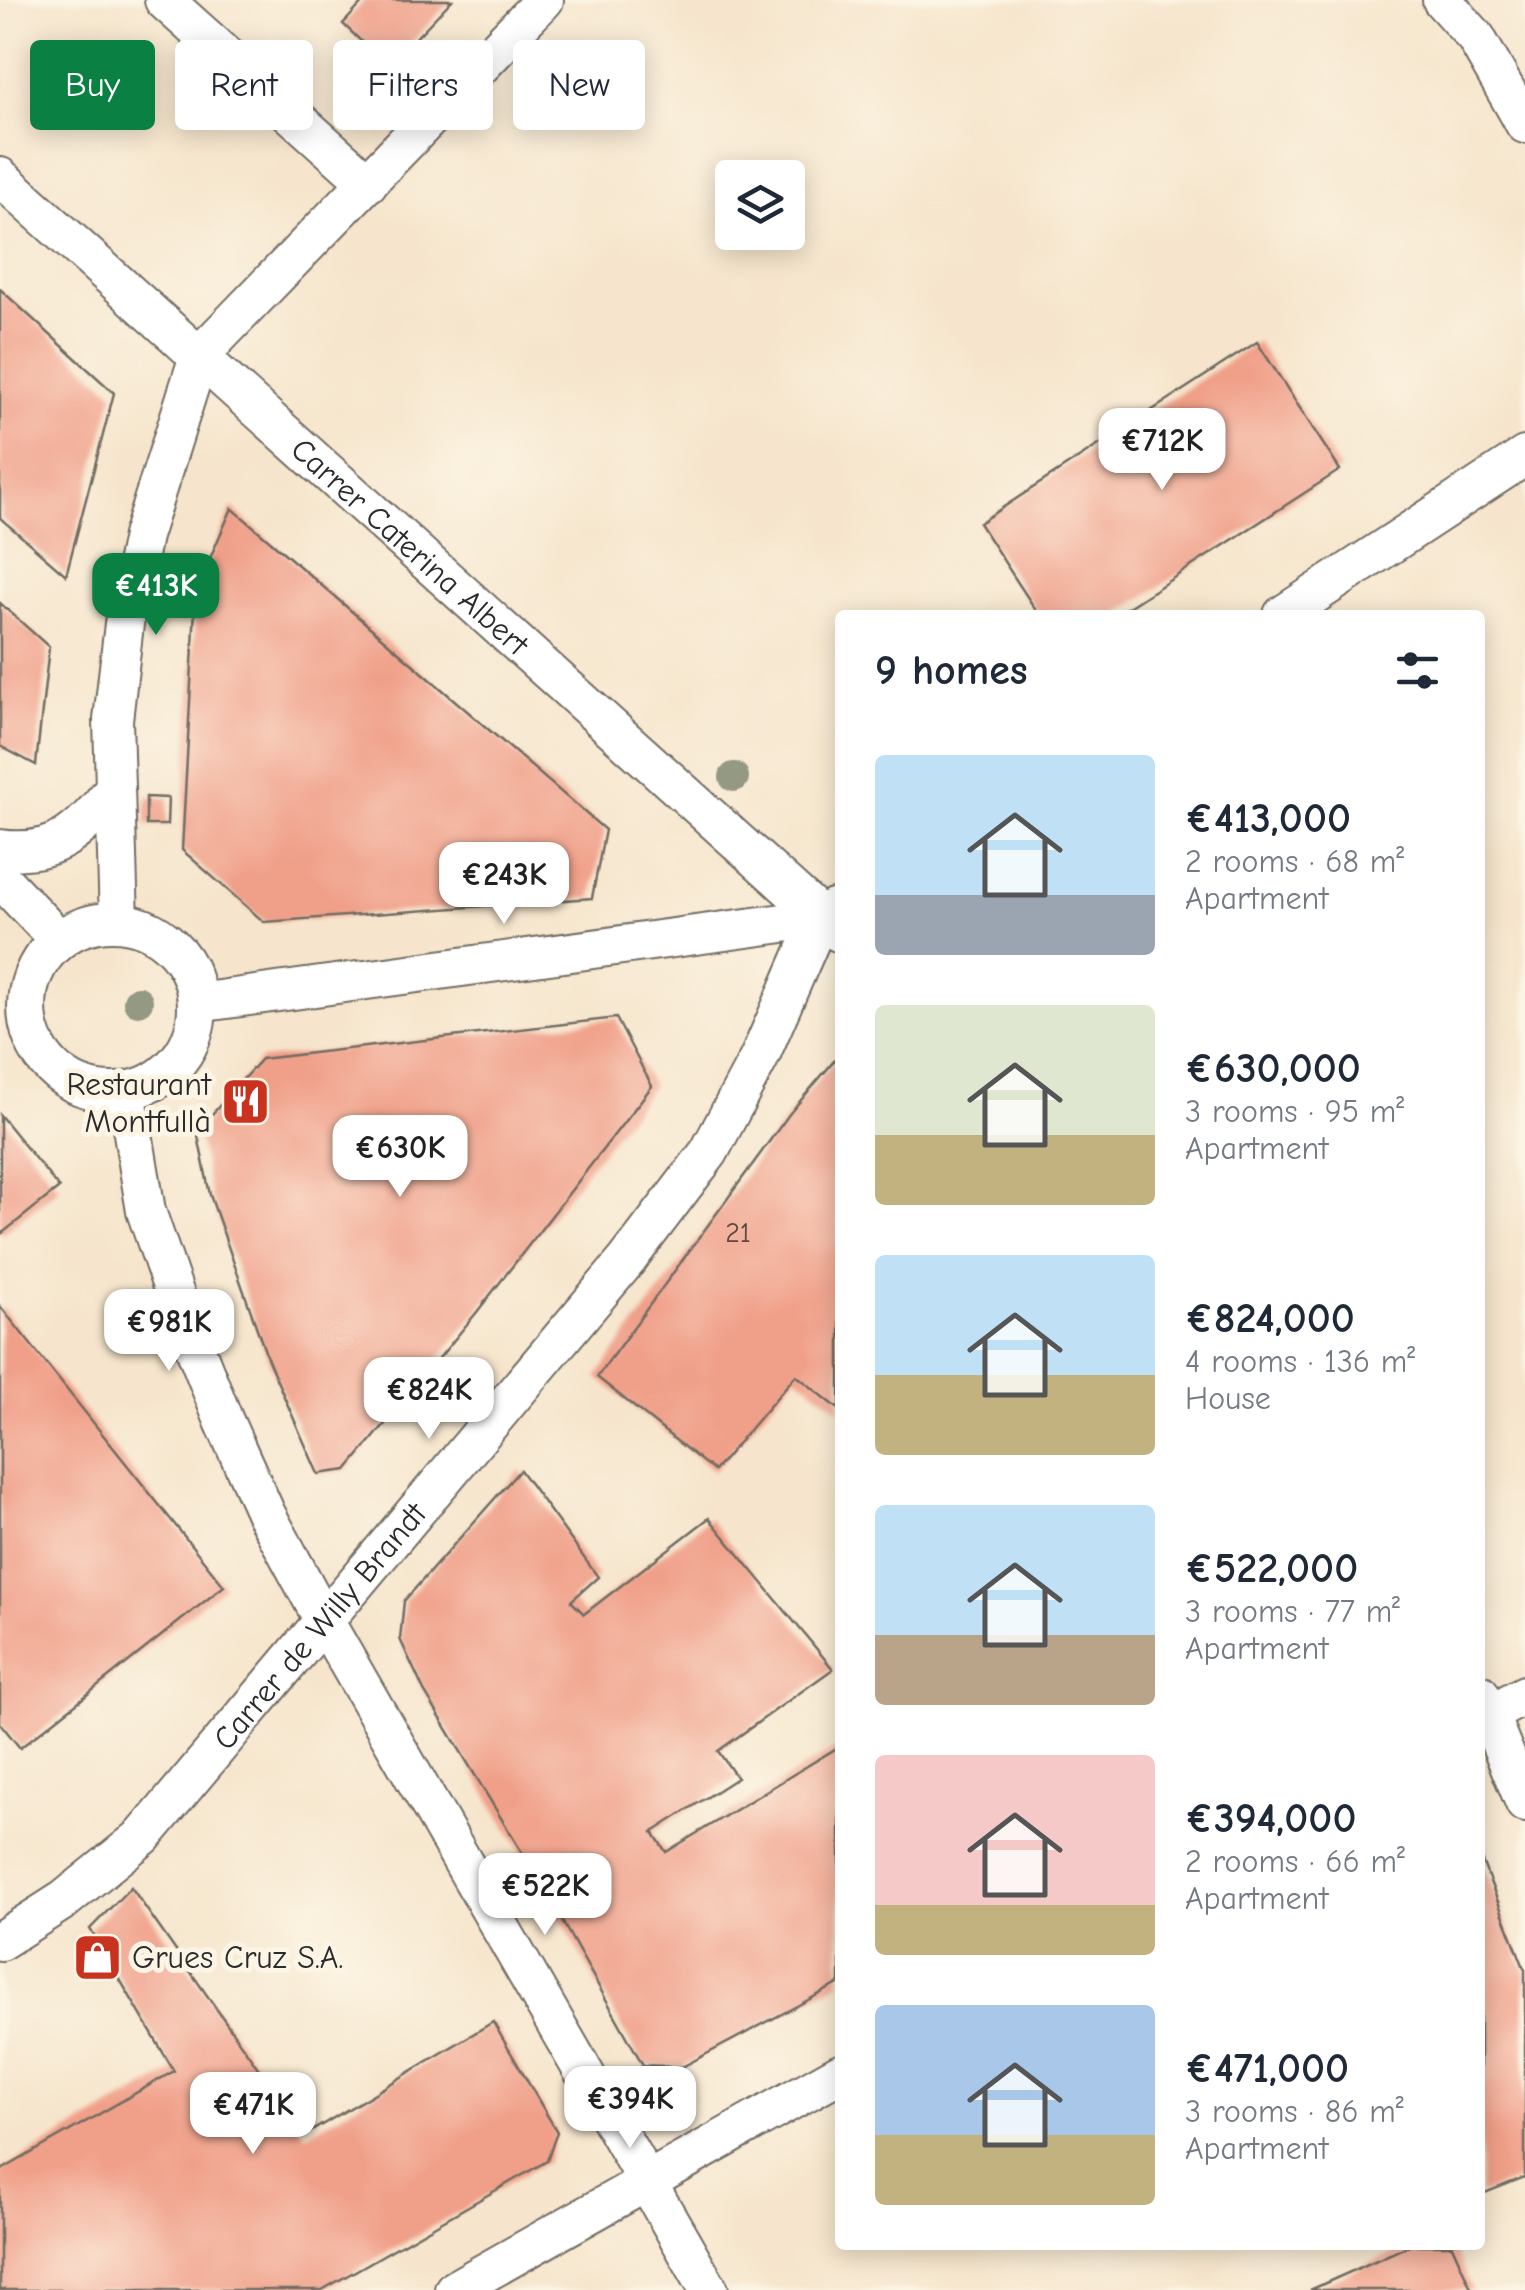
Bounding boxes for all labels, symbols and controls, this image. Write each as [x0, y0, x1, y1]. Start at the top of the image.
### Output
chip: Buy [30, 40, 155, 130]
chip: Rent [175, 40, 313, 130]
chip: Filters [333, 40, 493, 130]
chip: New [513, 40, 645, 130]
map controls [715, 160, 805, 250]
button: layers [715, 160, 805, 250]
pin: €712K [1092, 408, 1232, 493]
text: €712K [1121, 422, 1203, 459]
street label: Carrer Caterina Albert [284, 431, 537, 664]
pin: €413K [86, 553, 226, 638]
text: €413K [114, 567, 198, 604]
icon: filters [1390, 643, 1445, 698]
text: 9 homes [875, 646, 1028, 695]
text: €413,000 [1185, 794, 1351, 843]
icon: home [955, 795, 1075, 915]
pin: €243K [434, 842, 574, 927]
text: 2 rooms · 68 m² [1185, 843, 1404, 880]
text: €243K [461, 856, 547, 893]
text: Apartment [1185, 880, 1328, 917]
text: €630,000 [1185, 1044, 1361, 1093]
icon: home [955, 1045, 1075, 1165]
place label: Restaurant Montfullà [66, 1066, 212, 1140]
restaurant icon: Restaurant Montfullà [220, 1076, 272, 1128]
text: 3 rooms · 95 m² [1185, 1093, 1404, 1130]
pin: €630K [330, 1115, 470, 1200]
text: €630K [355, 1129, 445, 1166]
text: Apartment [1185, 1130, 1328, 1167]
house number: 21 [725, 1217, 751, 1249]
pin: €981K [99, 1289, 239, 1374]
text: €824,000 [1185, 1294, 1355, 1343]
icon: home [955, 1295, 1075, 1415]
text: €981K [126, 1303, 212, 1340]
text: 4 rooms · 136 m² [1185, 1343, 1415, 1380]
pin: €824K [359, 1357, 499, 1442]
text: €824K [386, 1371, 472, 1408]
text: House [1185, 1380, 1271, 1417]
street label: Carrer de Willy Brandt [206, 1495, 434, 1757]
text: €522,000 [1185, 1544, 1358, 1593]
icon: home [955, 1545, 1075, 1665]
text: 3 rooms · 77 m² [1185, 1593, 1400, 1630]
text: Apartment [1185, 1630, 1328, 1667]
text: €394,000 [1185, 1794, 1356, 1843]
icon: home [955, 1795, 1075, 1915]
text: 2 rooms · 66 m² [1185, 1843, 1405, 1880]
pin: €522K [475, 1853, 615, 1938]
text: €522K [501, 1867, 589, 1904]
text: Apartment [1185, 1880, 1328, 1917]
shop icon: Grues Cruz S.A. [71, 1931, 123, 1983]
place label: Grues Cruz S.A. [132, 1939, 343, 1976]
text: €471,000 [1185, 2044, 1349, 2093]
icon: home [955, 2045, 1075, 2165]
pin: €394K [560, 2066, 700, 2151]
pin: €471K [183, 2072, 323, 2157]
text: €394K [586, 2080, 674, 2117]
text: €471K [212, 2086, 294, 2123]
text: 3 rooms · 86 m² [1185, 2093, 1404, 2130]
text: Apartment [1185, 2130, 1328, 2167]

